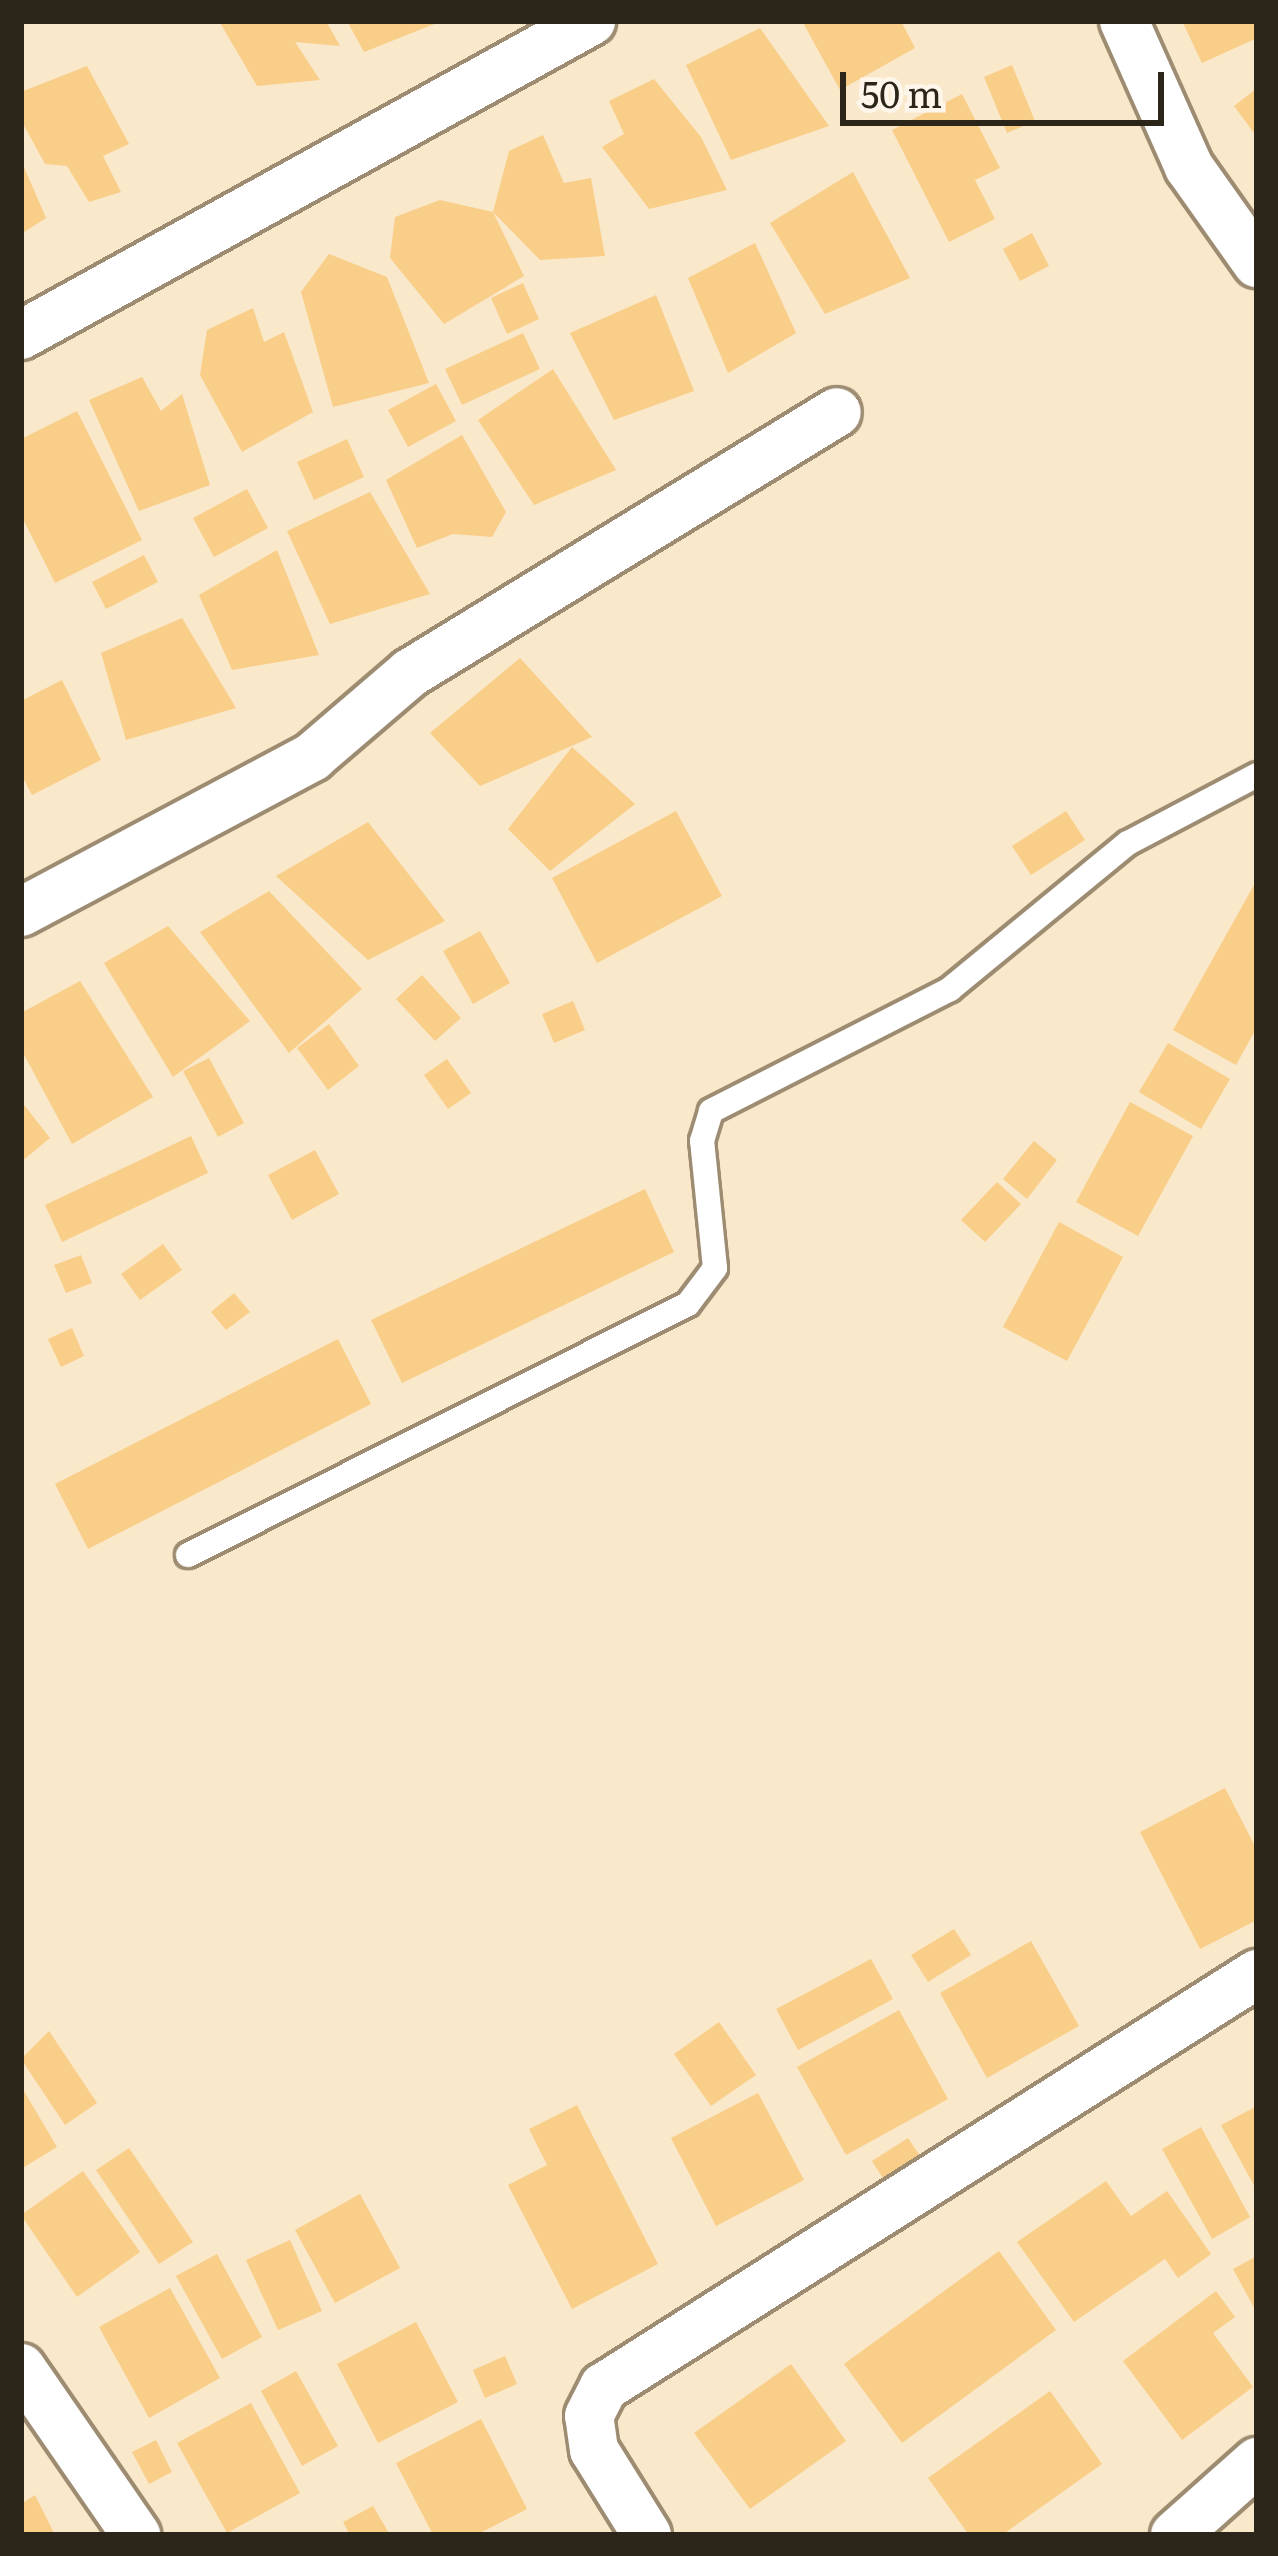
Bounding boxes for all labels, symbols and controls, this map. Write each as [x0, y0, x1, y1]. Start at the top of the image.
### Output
scale bar [846, 48, 1170, 122]
text: 50 m [861, 66, 942, 119]

